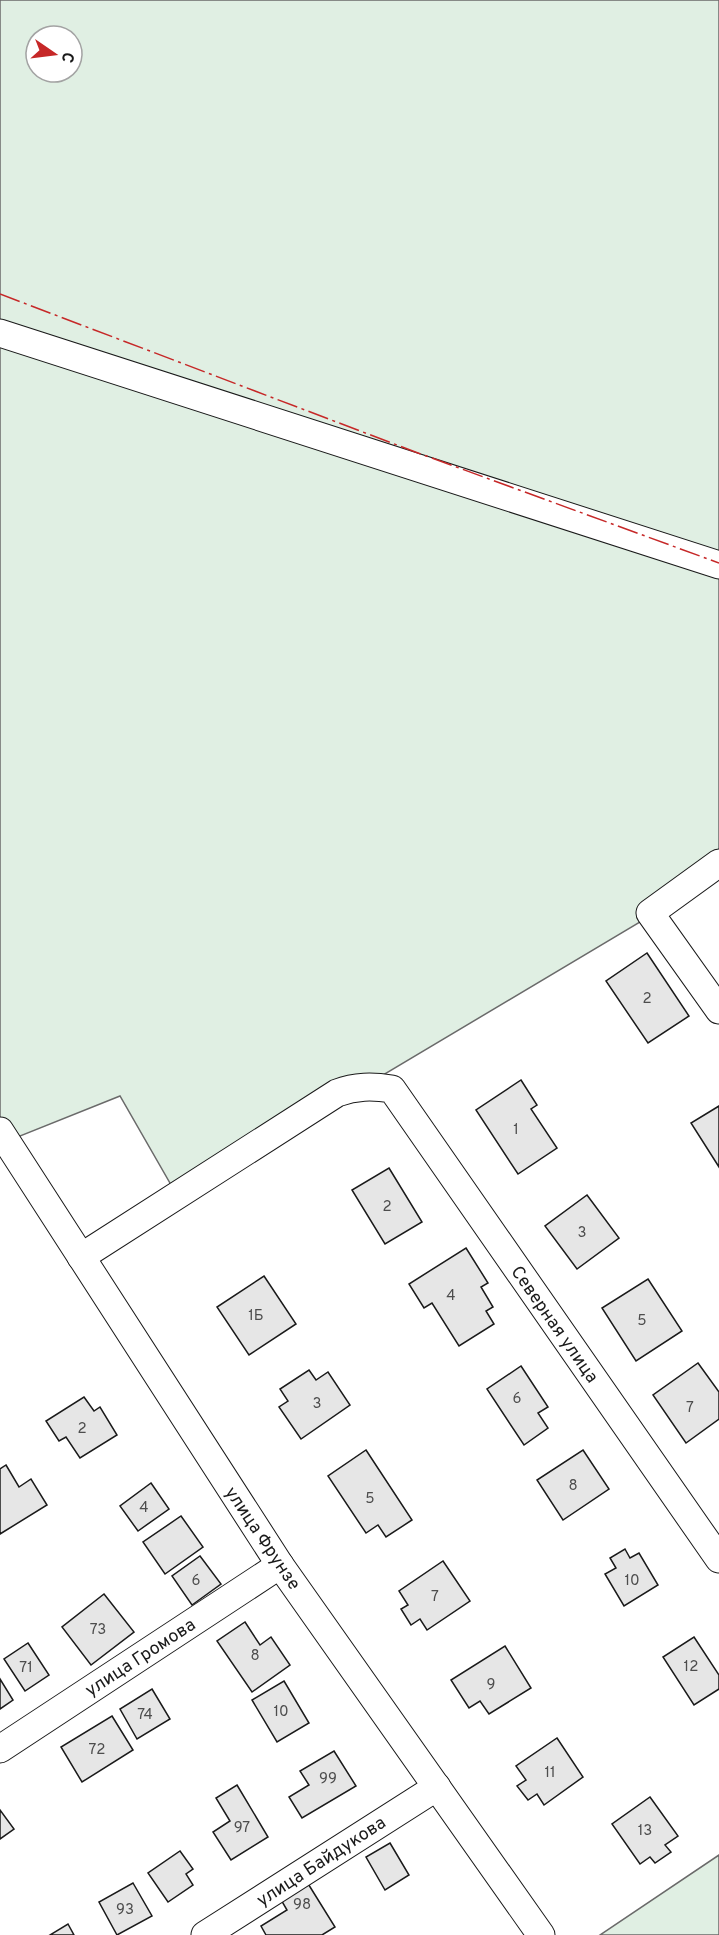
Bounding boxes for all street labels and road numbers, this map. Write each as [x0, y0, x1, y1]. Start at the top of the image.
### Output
street label: Северная улица [505, 1262, 603, 1388]
street label: улица Фрунзе [219, 1483, 305, 1595]
street label: улица Громова [81, 1614, 200, 1703]
street label: улица Байдукова [253, 1812, 391, 1913]

